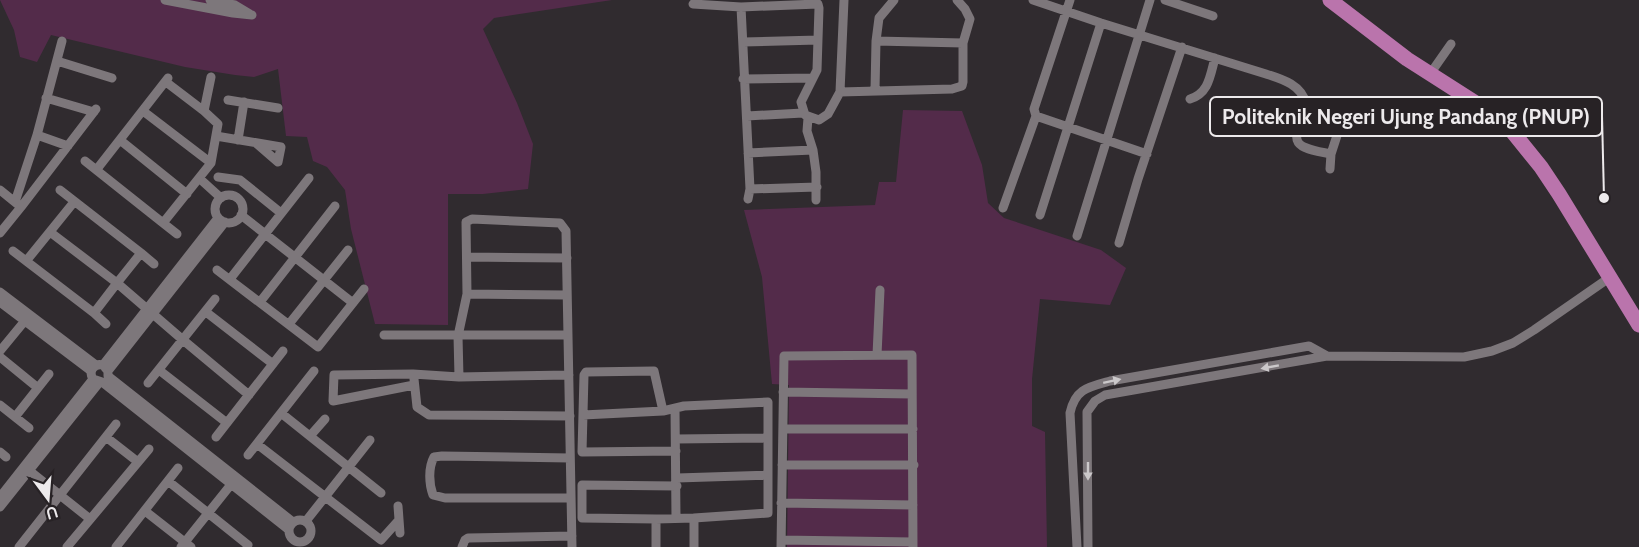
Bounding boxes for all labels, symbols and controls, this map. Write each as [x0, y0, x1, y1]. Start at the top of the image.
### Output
callout: Politeknik Negeri Ujung Pandang (PNUP) [1210, 97, 1602, 136]
text: Politeknik Negeri Ujung Pandang (PNUP) [1222, 104, 1590, 129]
one-way arrow [1260, 363, 1279, 372]
one-way arrow [1103, 376, 1122, 385]
one-way arrow [1083, 461, 1093, 480]
north arrow [18, 469, 78, 529]
text: U [44, 502, 60, 524]

